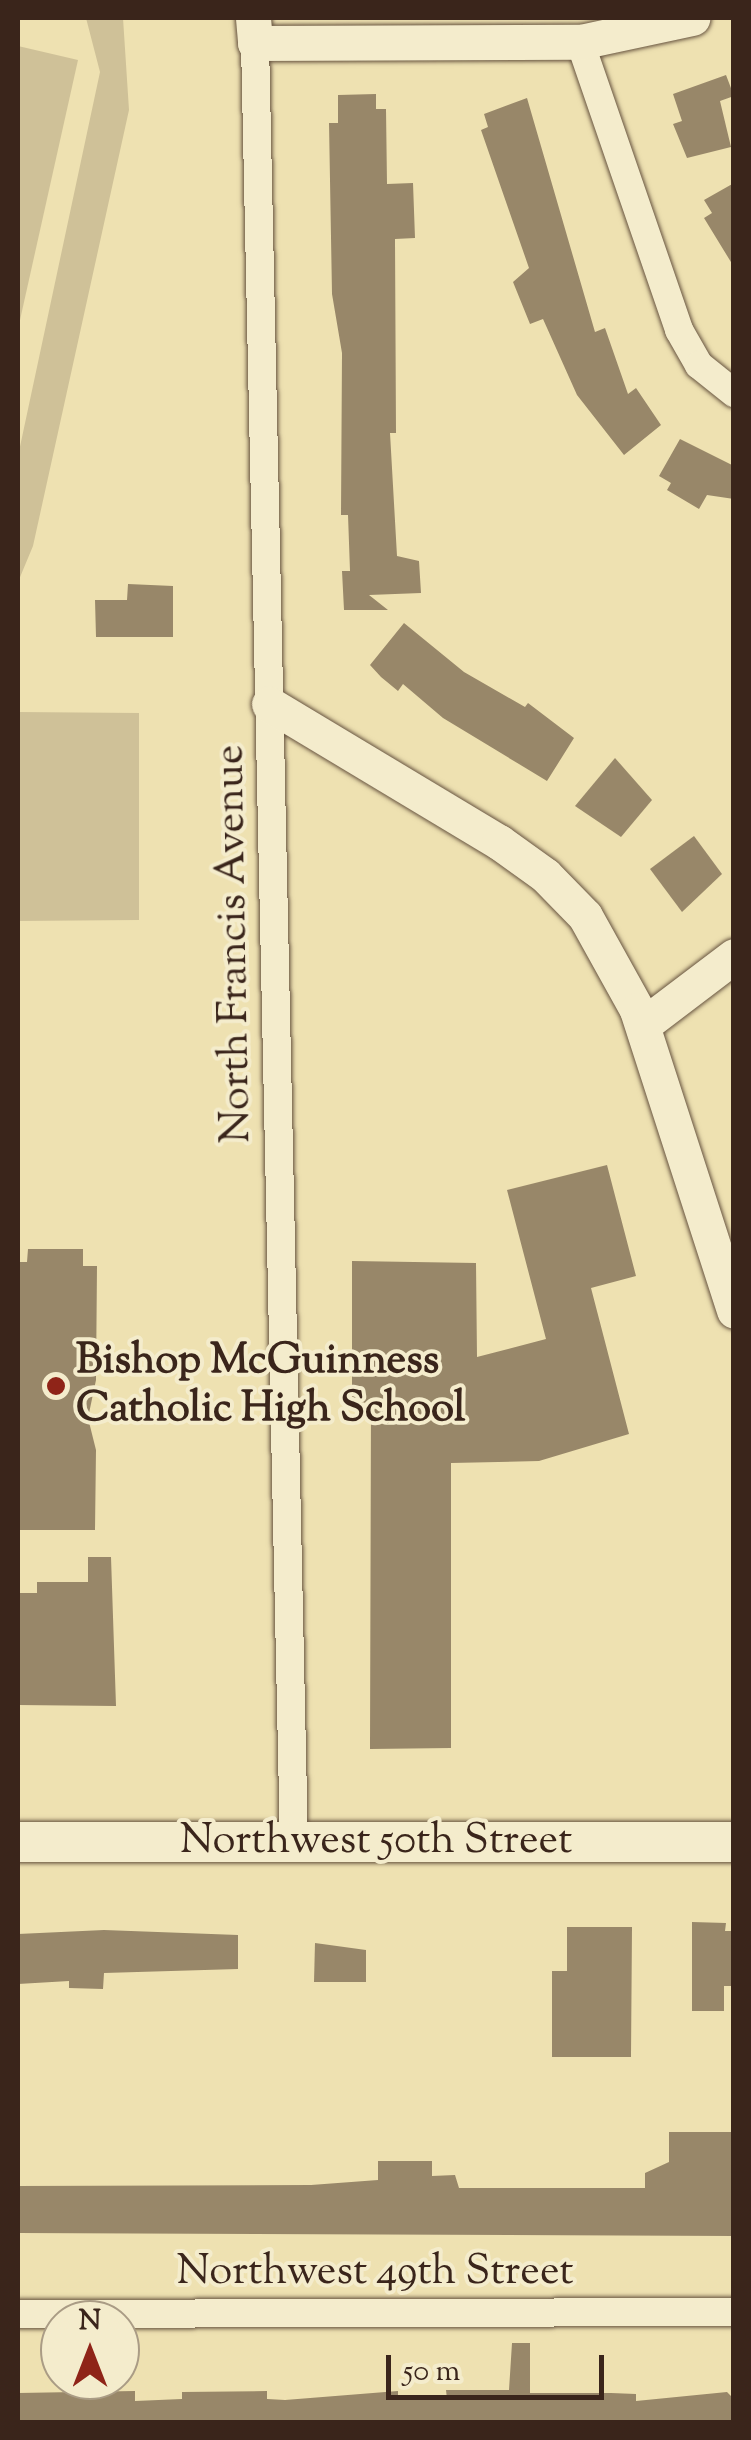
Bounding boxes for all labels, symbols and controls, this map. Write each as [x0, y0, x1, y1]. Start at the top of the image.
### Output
street label: North Francis Avenue [206, 744, 264, 1144]
place label: Bishop McGuinness Catholic High School [76, 1337, 465, 1435]
marker: Bishop McGuinness Catholic High School [45, 1375, 67, 1397]
street label: Northwest 50th Street [180, 1817, 572, 1867]
street label: Northwest 49th Street [176, 2248, 574, 2298]
north arrow [40, 2300, 140, 2400]
text: N [79, 2302, 101, 2342]
scale bar [391, 2335, 608, 2397]
text: 50 m [403, 2351, 460, 2394]

